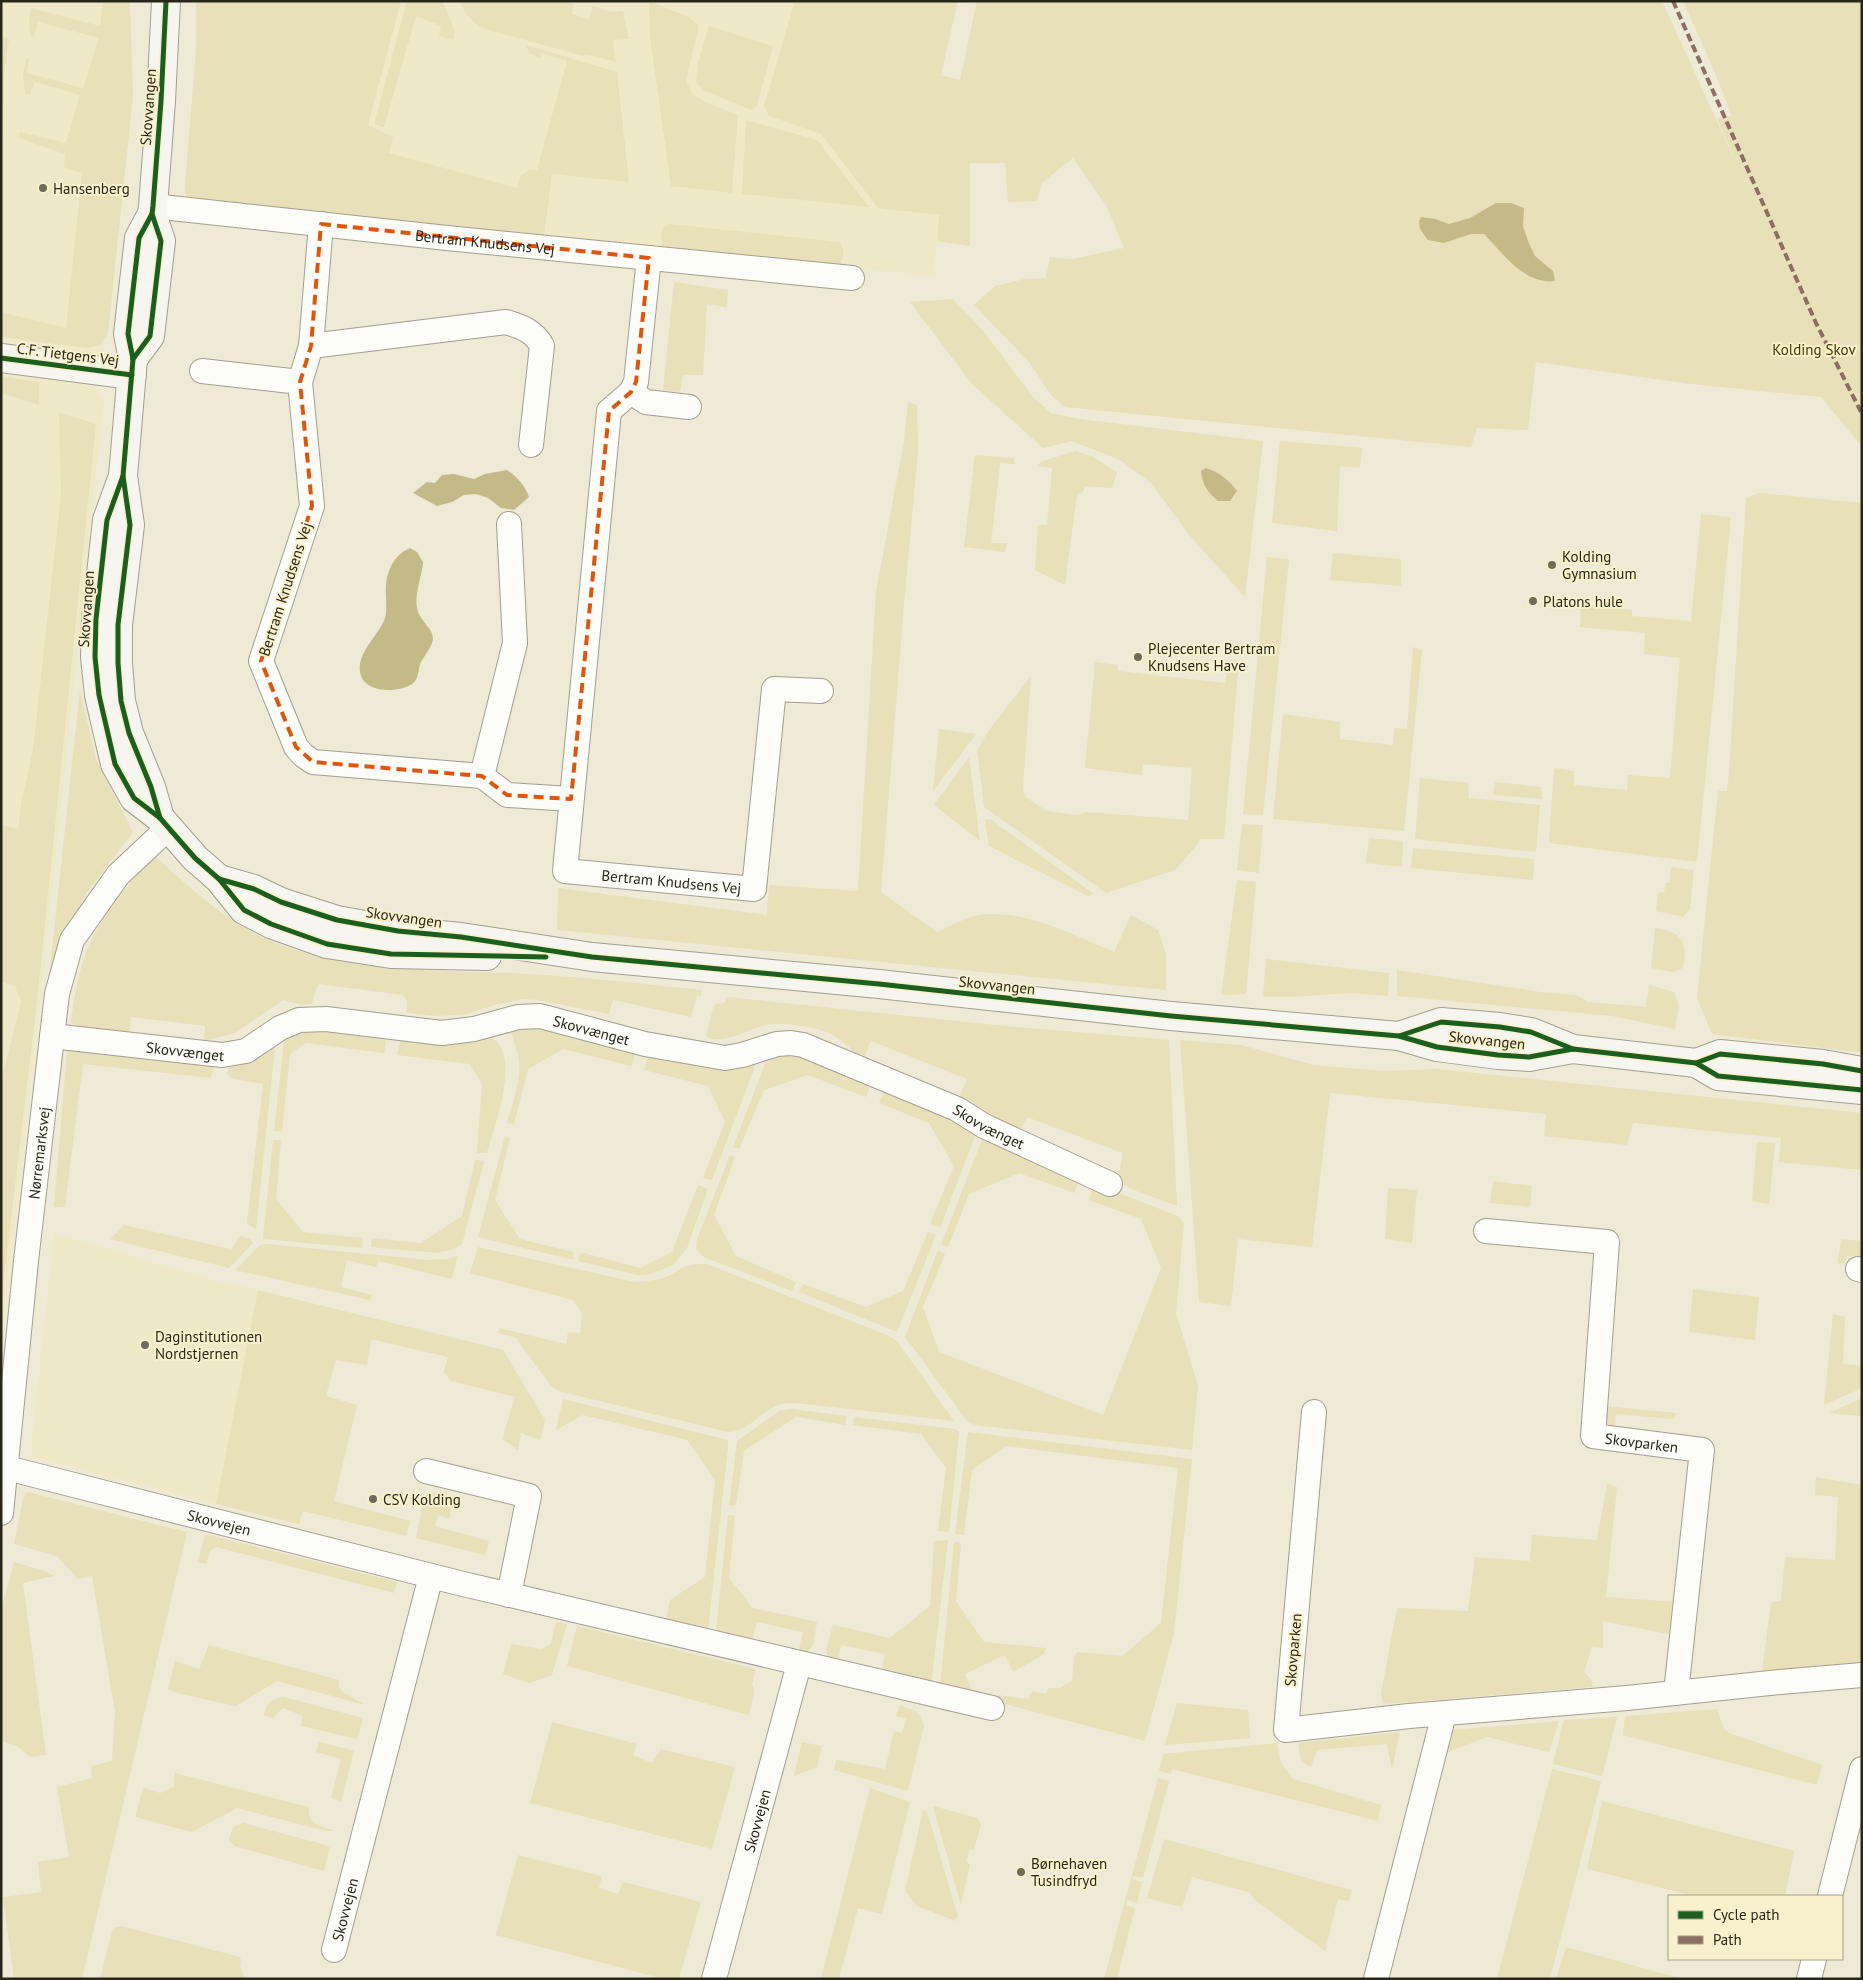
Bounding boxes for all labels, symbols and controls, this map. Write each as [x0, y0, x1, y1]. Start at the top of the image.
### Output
street label: Skovvangen [136, 68, 160, 146]
place label: Hansenberg [53, 179, 130, 198]
marker: Hansenberg [37, 182, 49, 194]
street label: Bertram Knudsens Vej [414, 225, 556, 258]
street label: C.F. Tietgens Vej [16, 338, 120, 370]
park label: Kolding Skov [1772, 340, 1856, 359]
street label: Bertram Knudsens Vej [254, 519, 316, 659]
place label: Kolding Gymnasium [1562, 547, 1637, 583]
marker: Kolding Gymnasium [1546, 559, 1558, 571]
street label: Skovvangen [74, 570, 98, 648]
place label: Platons hule [1543, 592, 1623, 611]
marker: Platons hule [1527, 595, 1539, 607]
place label: Plejecenter Bertram Knudsens Have [1148, 639, 1275, 675]
marker: Plejecenter Bertram Knudsens Have [1132, 651, 1144, 663]
street label: Bertram Knudsens Vej [601, 865, 742, 897]
street label: Skovvangen [365, 902, 443, 932]
street label: Skovvangen [958, 972, 1036, 998]
street label: Skovvænget [551, 1010, 632, 1049]
street label: Skovvangen [1448, 1027, 1526, 1053]
street label: Skovvænget [145, 1037, 225, 1065]
street label: Skovvænget [950, 1099, 1028, 1153]
street label: Nørremarksvej [24, 1106, 53, 1200]
place label: Daginstitutionen Nordstjernen [155, 1327, 262, 1363]
marker: Daginstitutionen Nordstjernen [139, 1339, 151, 1351]
street label: Skovparken [1604, 1428, 1679, 1456]
place label: CSV Kolding [383, 1490, 461, 1509]
marker: CSV Kolding [367, 1493, 379, 1505]
street label: Skovvejen [186, 1505, 253, 1539]
street label: Skovparken [1280, 1613, 1306, 1687]
street label: Skovvejen [739, 1787, 774, 1854]
place label: Børnehaven Tusindfryd [1031, 1854, 1107, 1890]
marker: Børnehaven Tusindfryd [1015, 1866, 1027, 1878]
street label: Skovvejen [327, 1876, 362, 1943]
legend [1668, 1895, 1843, 1960]
text: Cycle path [1713, 1905, 1779, 1924]
text: Path [1713, 1930, 1742, 1949]

